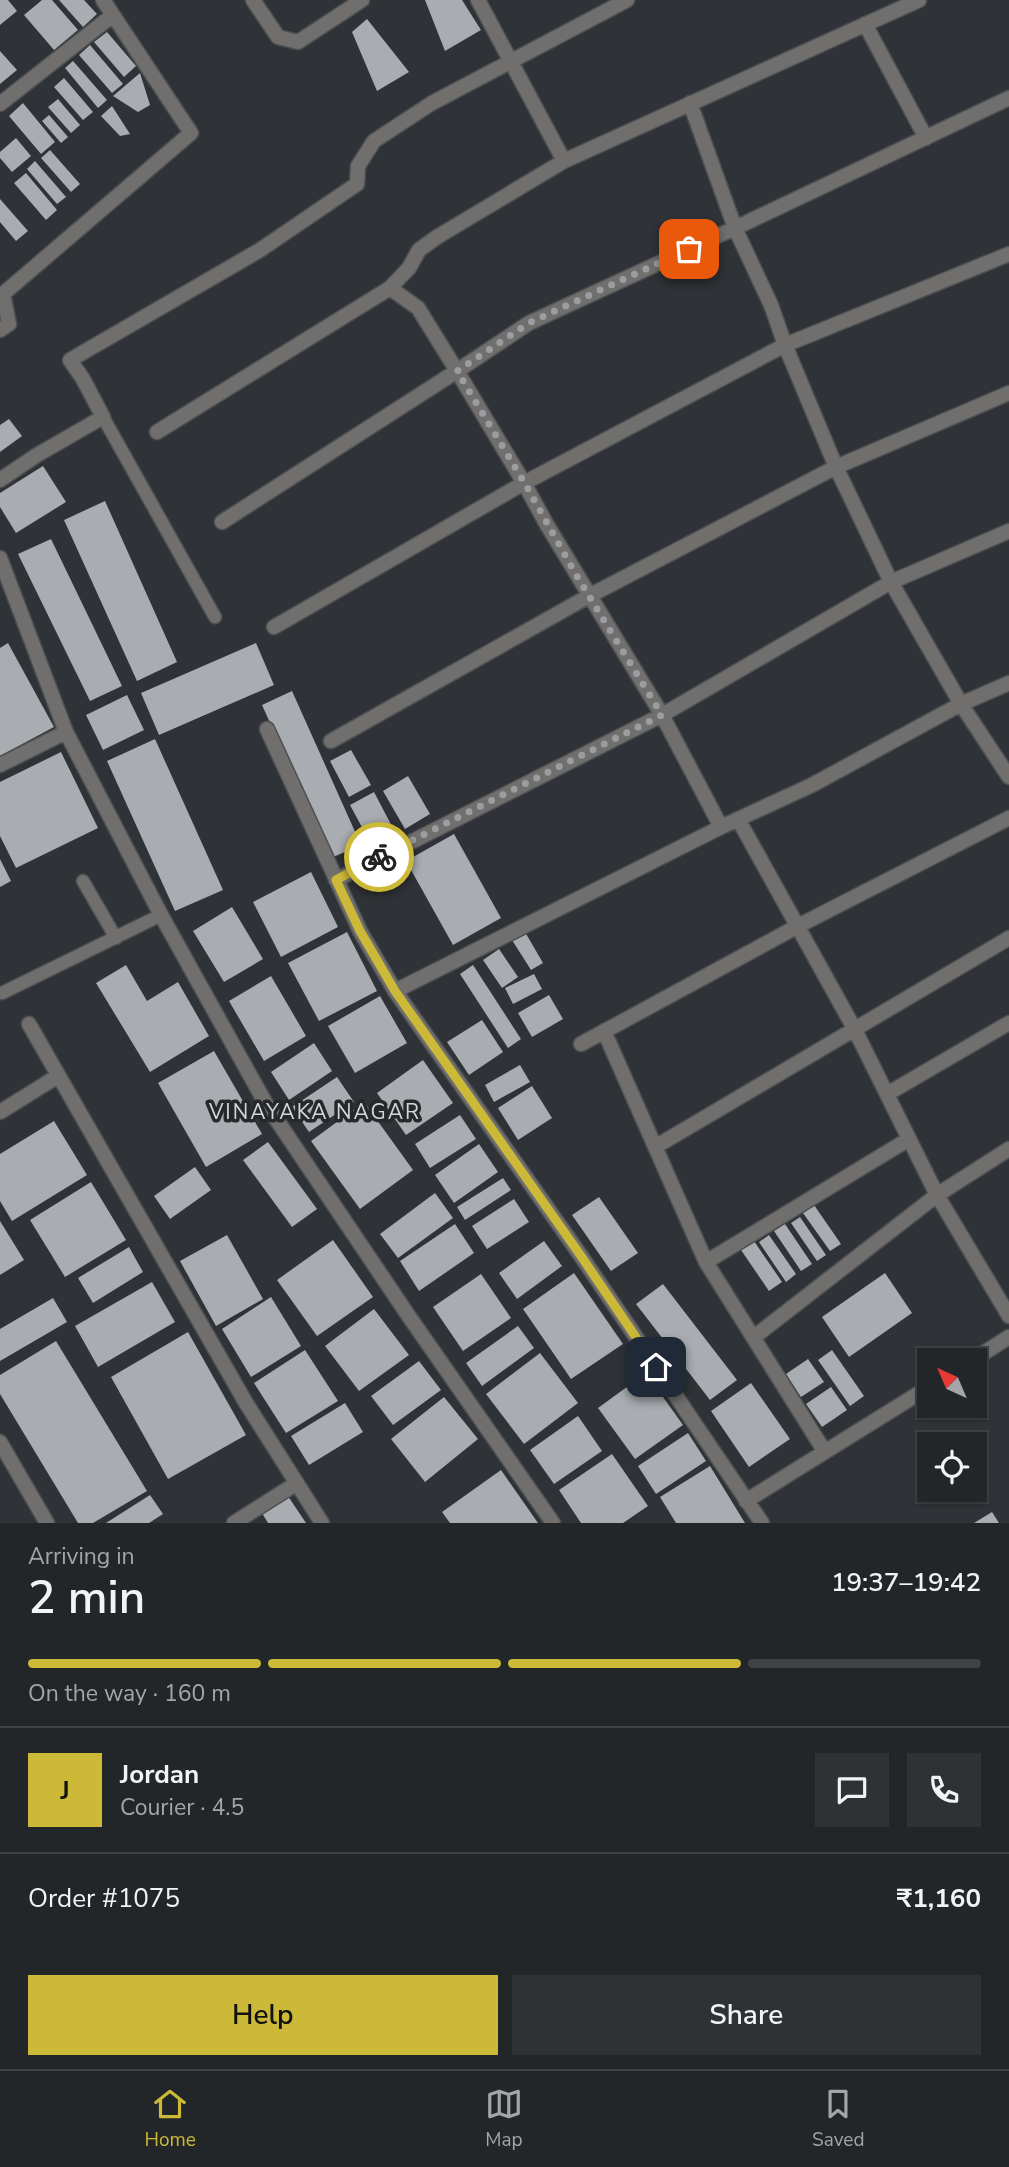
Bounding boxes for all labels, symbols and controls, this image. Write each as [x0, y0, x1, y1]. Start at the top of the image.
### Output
pin [659, 219, 719, 279]
icon: bag [670, 230, 708, 268]
courier [344, 822, 414, 892]
icon: bike [360, 838, 398, 876]
district label: VINAYAKA NAGAR [208, 1098, 421, 1126]
pin [626, 1337, 686, 1397]
icon: home [637, 1348, 675, 1386]
north arrow [917, 1348, 987, 1418]
map controls [917, 1348, 987, 1502]
button: locate [917, 1432, 987, 1502]
text: Arriving in [28, 1541, 135, 1572]
text: 19:37–19:42 [831, 1565, 981, 1600]
text: 2 min [28, 1566, 145, 1629]
text: On the way · 160 m [28, 1678, 231, 1709]
button: chat [815, 1753, 889, 1827]
button: phone [907, 1753, 981, 1827]
text: Jordan [120, 1757, 199, 1792]
text: J [60, 1773, 70, 1808]
text: Courier · 4.5 [120, 1792, 244, 1823]
text: Order #1075 [28, 1881, 180, 1916]
text: ₹1,160 [897, 1881, 981, 1916]
button: Help [28, 1975, 498, 2055]
button: Share [512, 1975, 981, 2055]
tab: Home [145, 2085, 196, 2153]
tab: Map [485, 2085, 523, 2153]
tab: Saved [812, 2085, 864, 2153]

